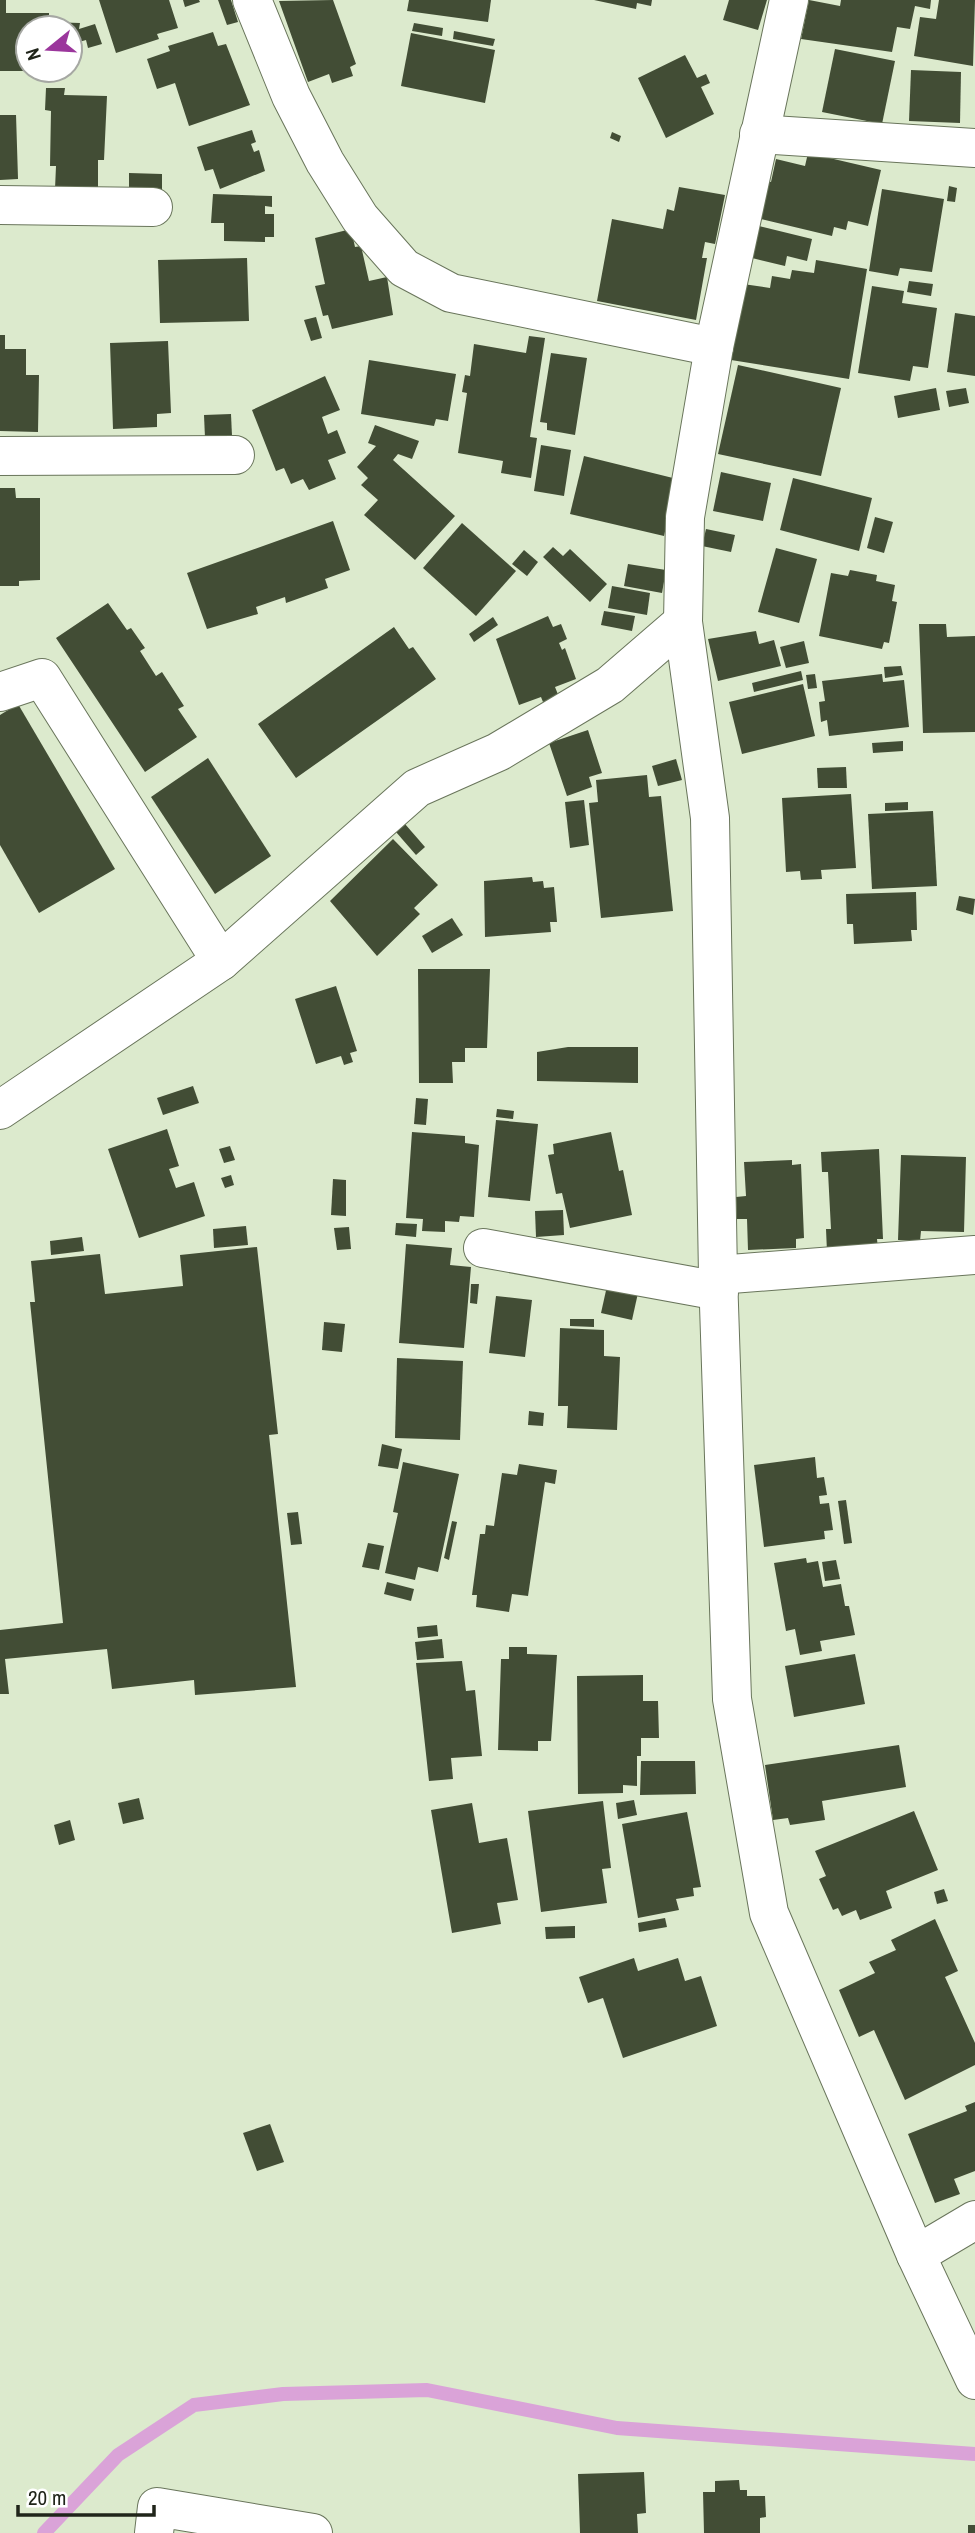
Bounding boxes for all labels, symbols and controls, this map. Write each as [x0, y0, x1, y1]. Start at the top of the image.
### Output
north arrow [14, 14, 84, 84]
text: N [19, 45, 47, 64]
scale bar [18, 2474, 154, 2518]
text: 20 m [28, 2483, 66, 2512]

